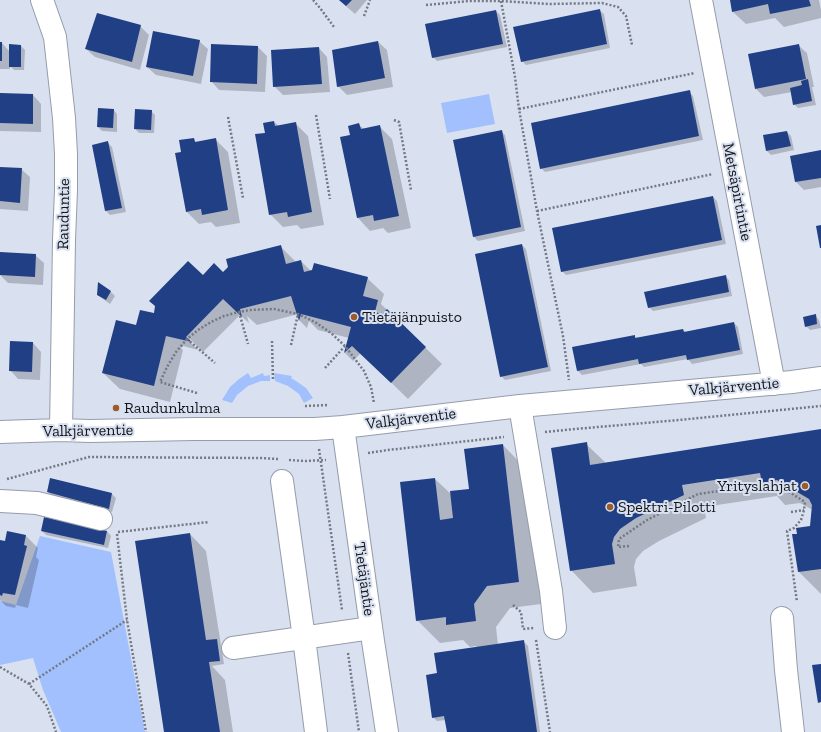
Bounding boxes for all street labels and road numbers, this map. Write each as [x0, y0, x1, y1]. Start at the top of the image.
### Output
street label: Metsäpirtintie [718, 141, 756, 243]
street label: Rauduntie [54, 178, 74, 250]
street label: Valkjärventie [688, 373, 780, 401]
street label: Valkjärventie [365, 404, 457, 434]
street label: Valkjärventie [43, 421, 133, 441]
street label: Tietäjäntie [349, 541, 379, 617]

